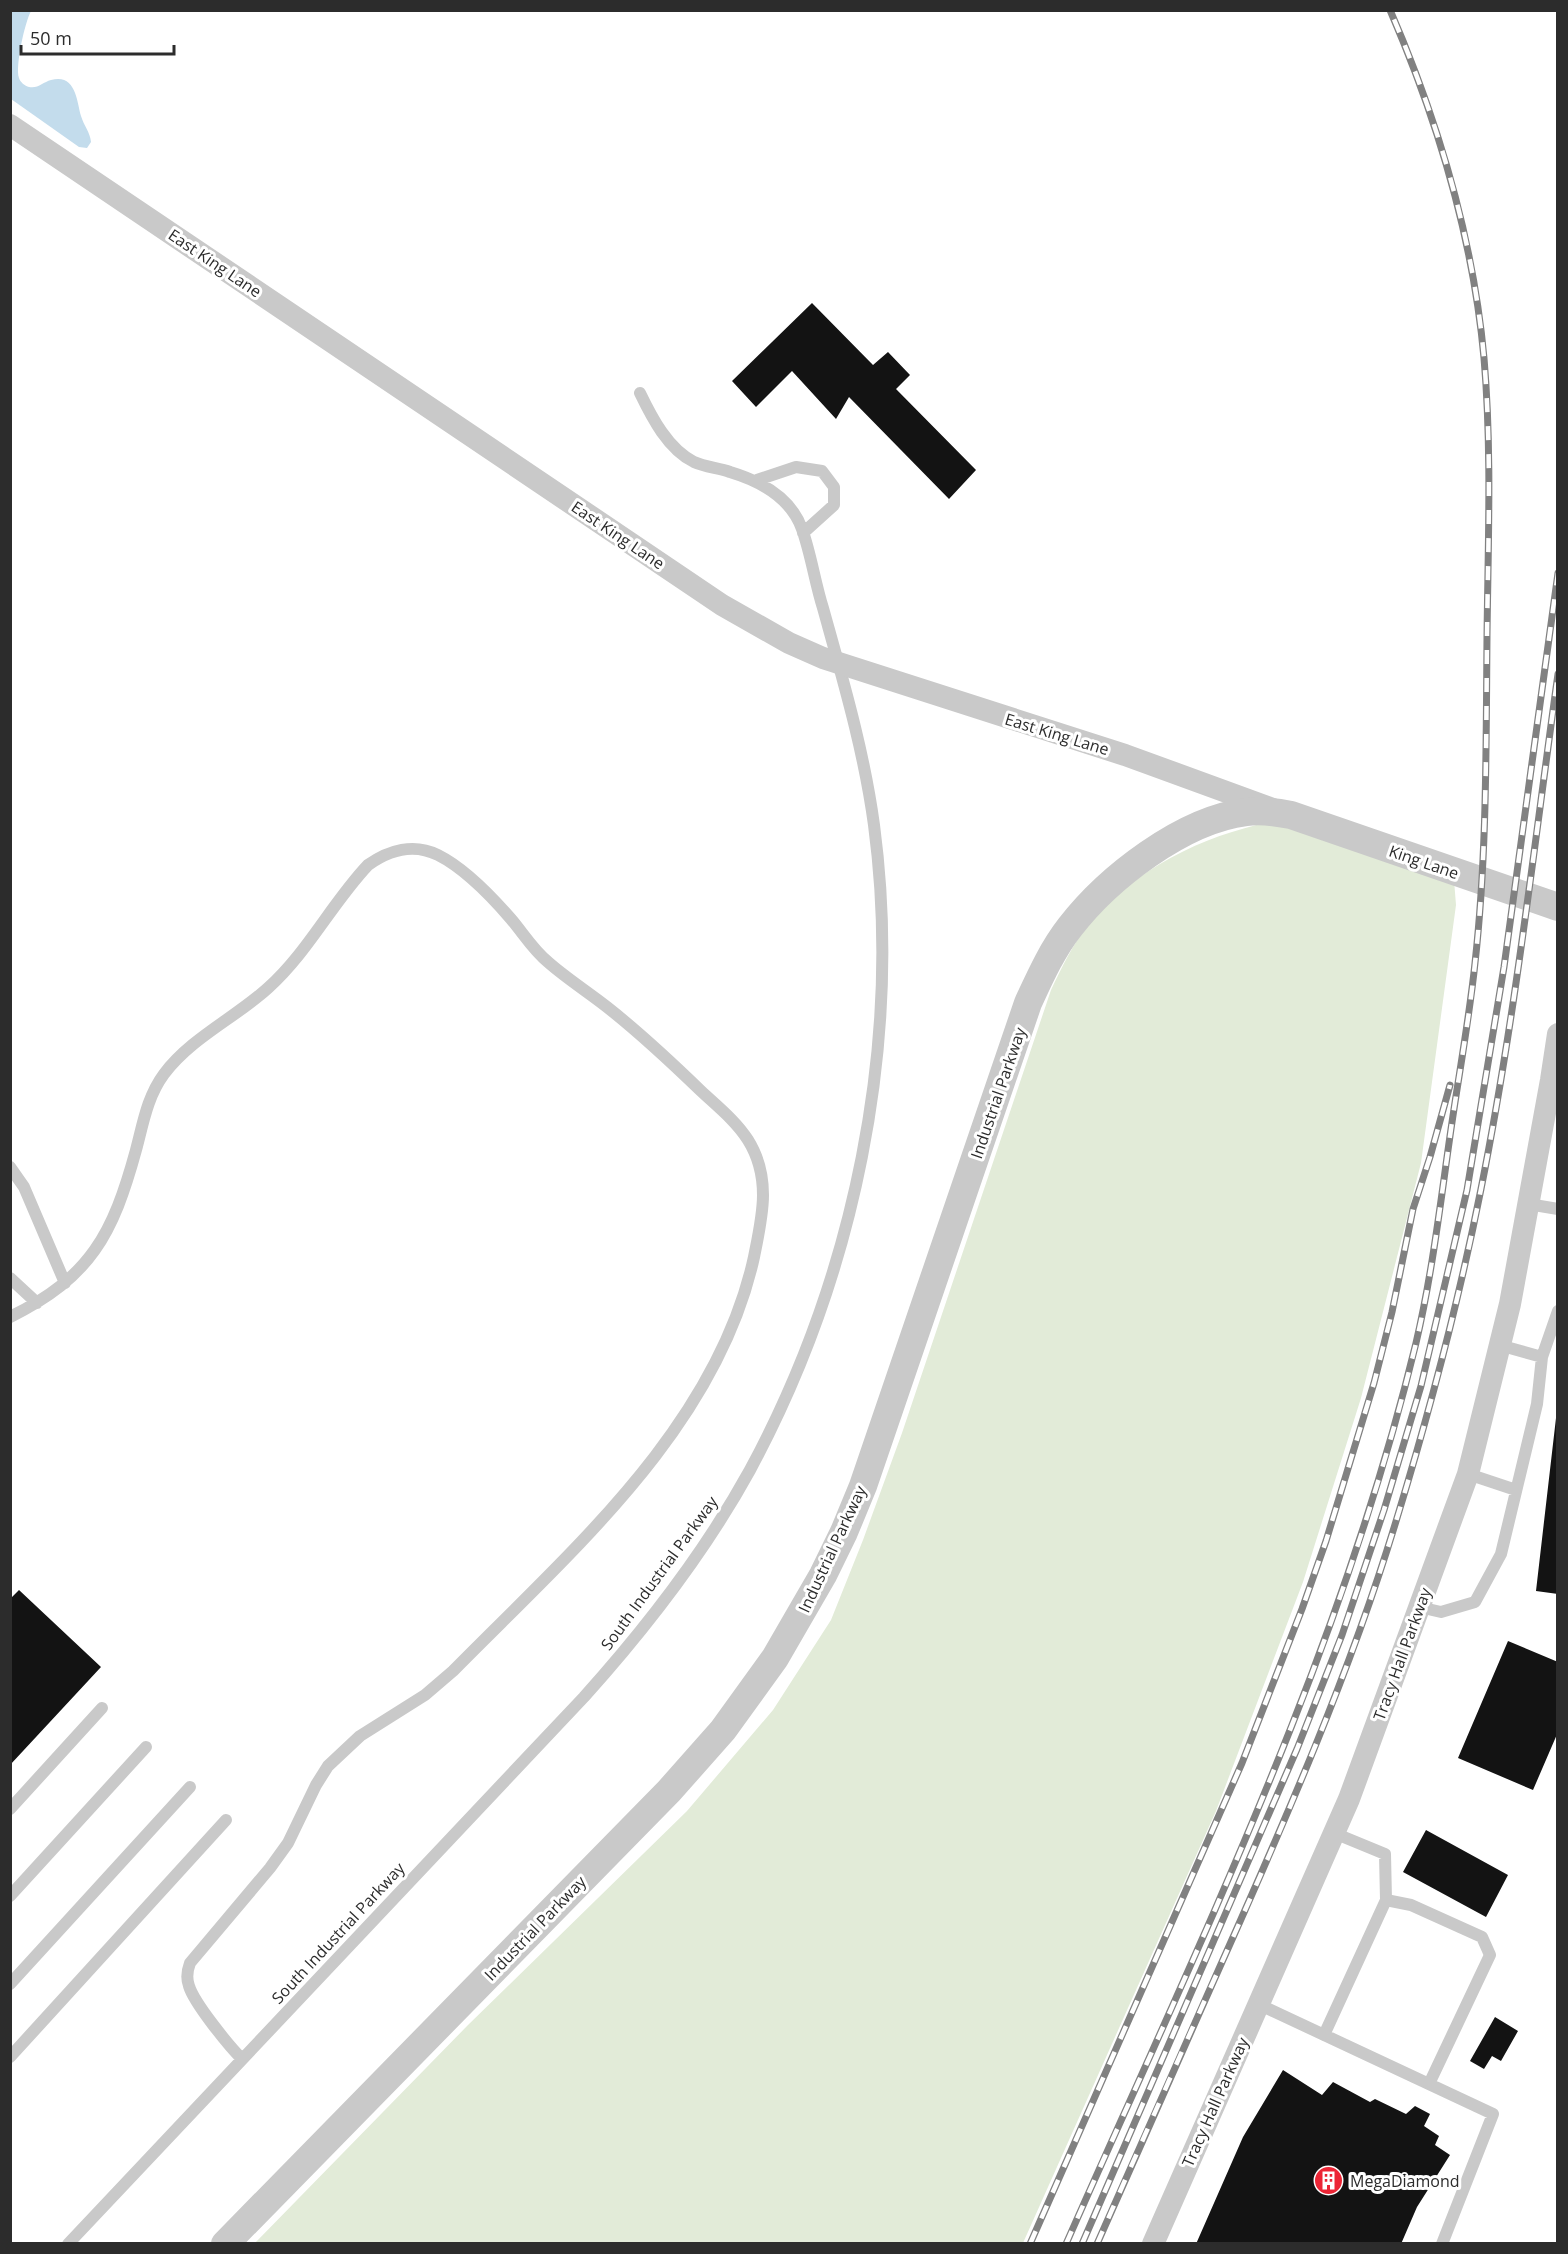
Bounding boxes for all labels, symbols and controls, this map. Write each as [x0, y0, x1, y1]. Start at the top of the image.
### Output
scale bar [21, 18, 174, 56]
text: 50 m [30, 26, 72, 50]
street label: East King Lane [164, 224, 266, 302]
street label: East King Lane [567, 496, 669, 574]
street label: East King Lane [1002, 708, 1112, 760]
street label: King Lane [1386, 840, 1462, 884]
street label: Industrial Parkway [965, 1023, 1031, 1162]
street label: Industrial Parkway [793, 1481, 871, 1616]
street label: South Industrial Parkway [596, 1491, 723, 1655]
street label: Tracy Hall Parkway [1368, 1584, 1437, 1723]
street label: South Industrial Parkway [267, 1857, 410, 2008]
street label: Industrial Parkway [479, 1870, 591, 1985]
street label: Tracy Hall Parkway [1177, 2033, 1254, 2170]
building icon: MegaDiamond [1313, 2165, 1345, 2197]
place label: MegaDiamond [1350, 2170, 1460, 2192]

